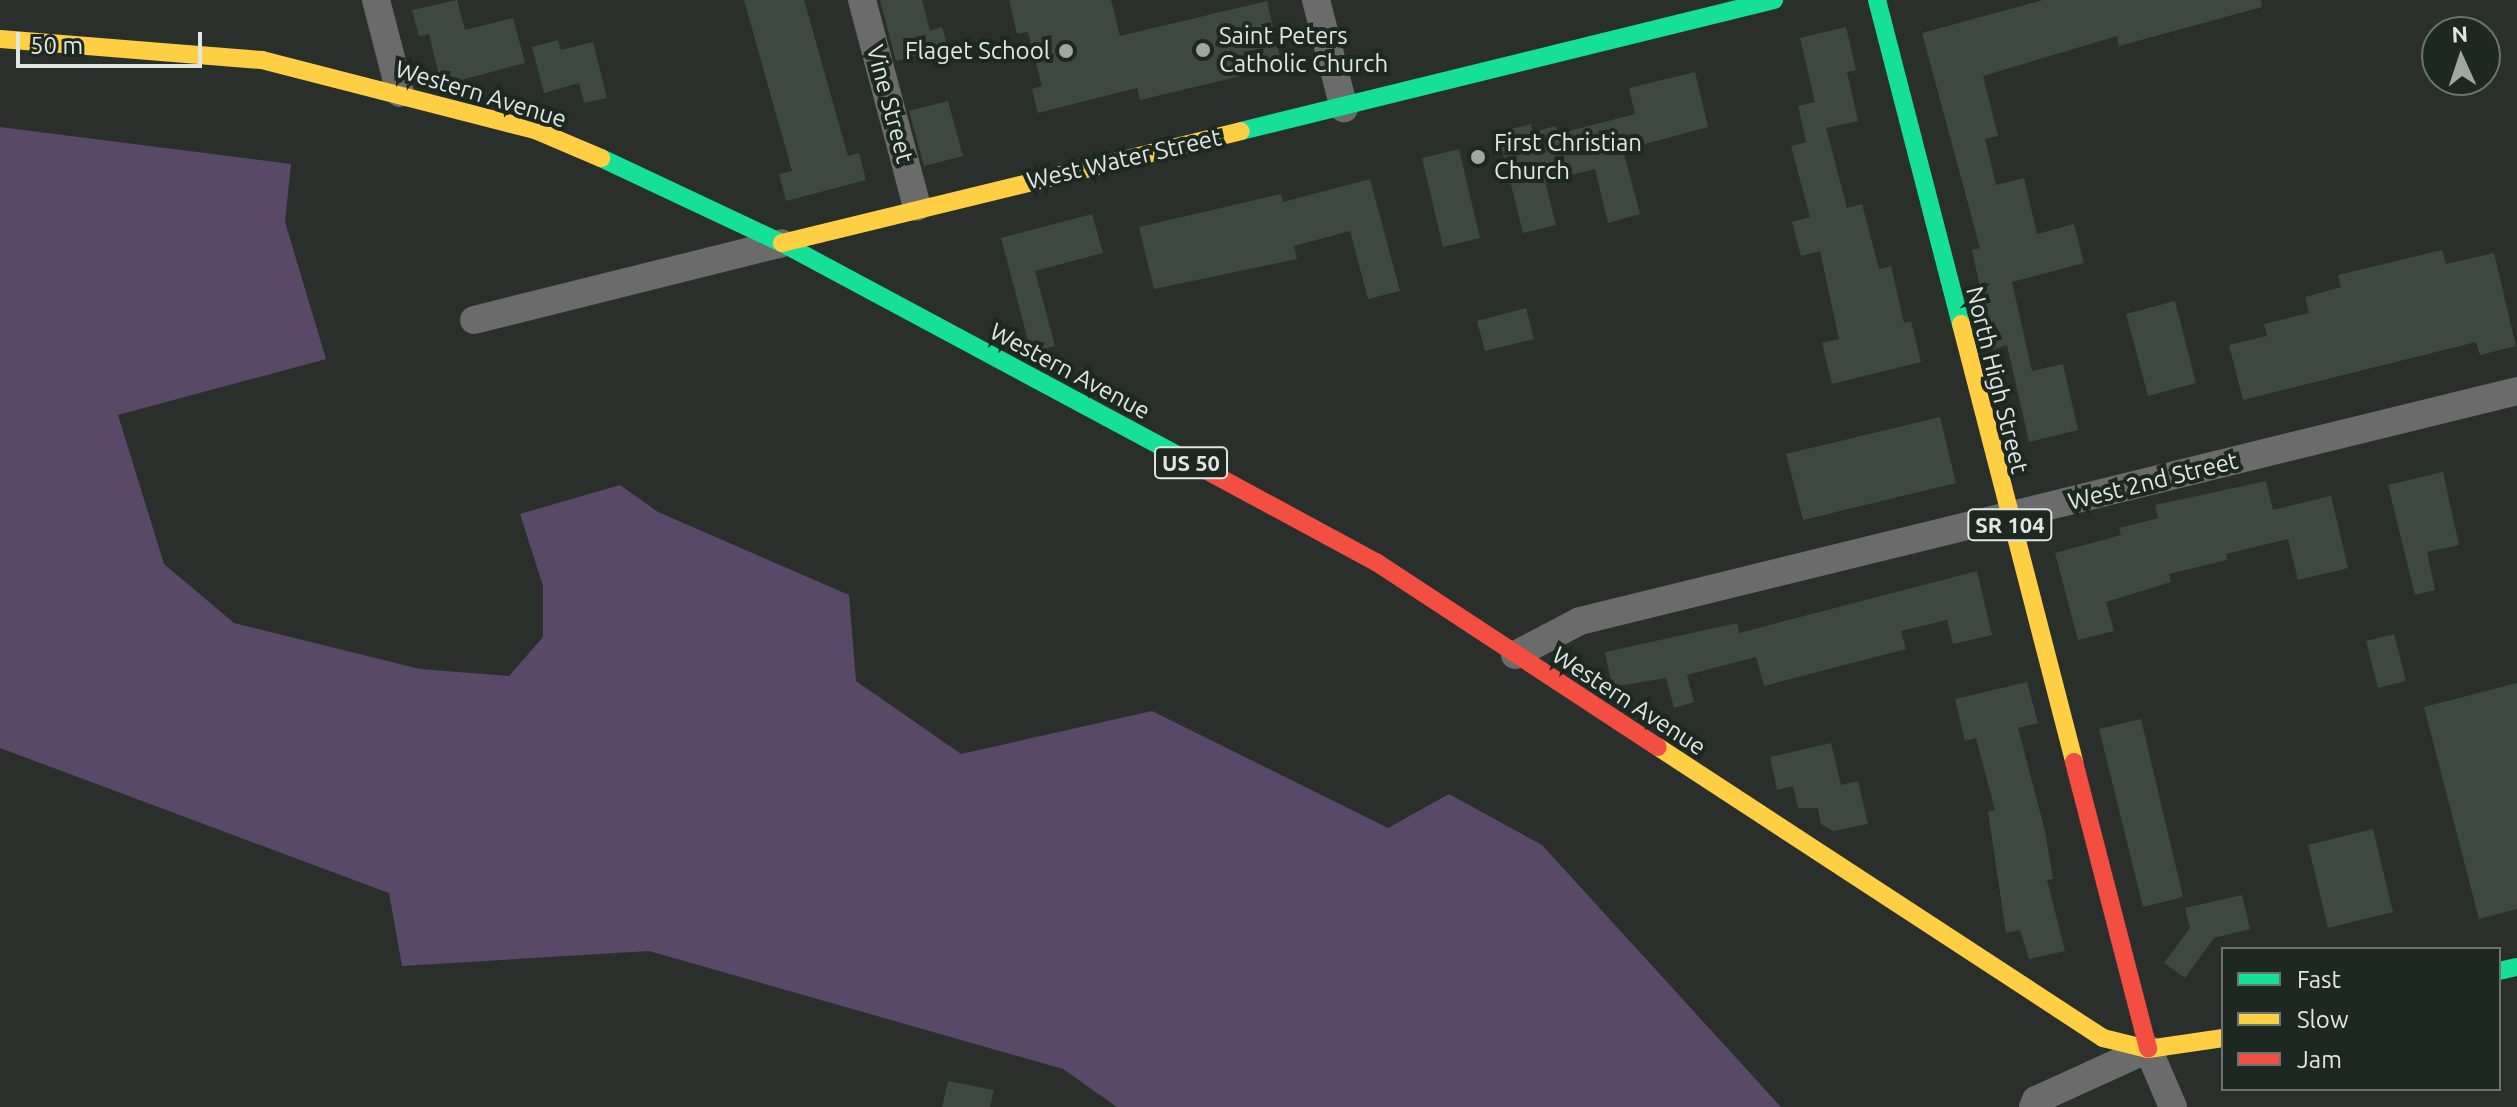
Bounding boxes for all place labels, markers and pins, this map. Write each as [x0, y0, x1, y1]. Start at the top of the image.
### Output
place label: Saint Peters Catholic Church [1219, 22, 1388, 78]
place label: Flaget School [905, 37, 1050, 65]
marker: Saint Peters Catholic Church [1194, 41, 1212, 59]
marker: Flaget School [1057, 42, 1075, 60]
place label: First Christian Church [1494, 129, 1642, 185]
marker: First Christian Church [1469, 148, 1487, 166]

